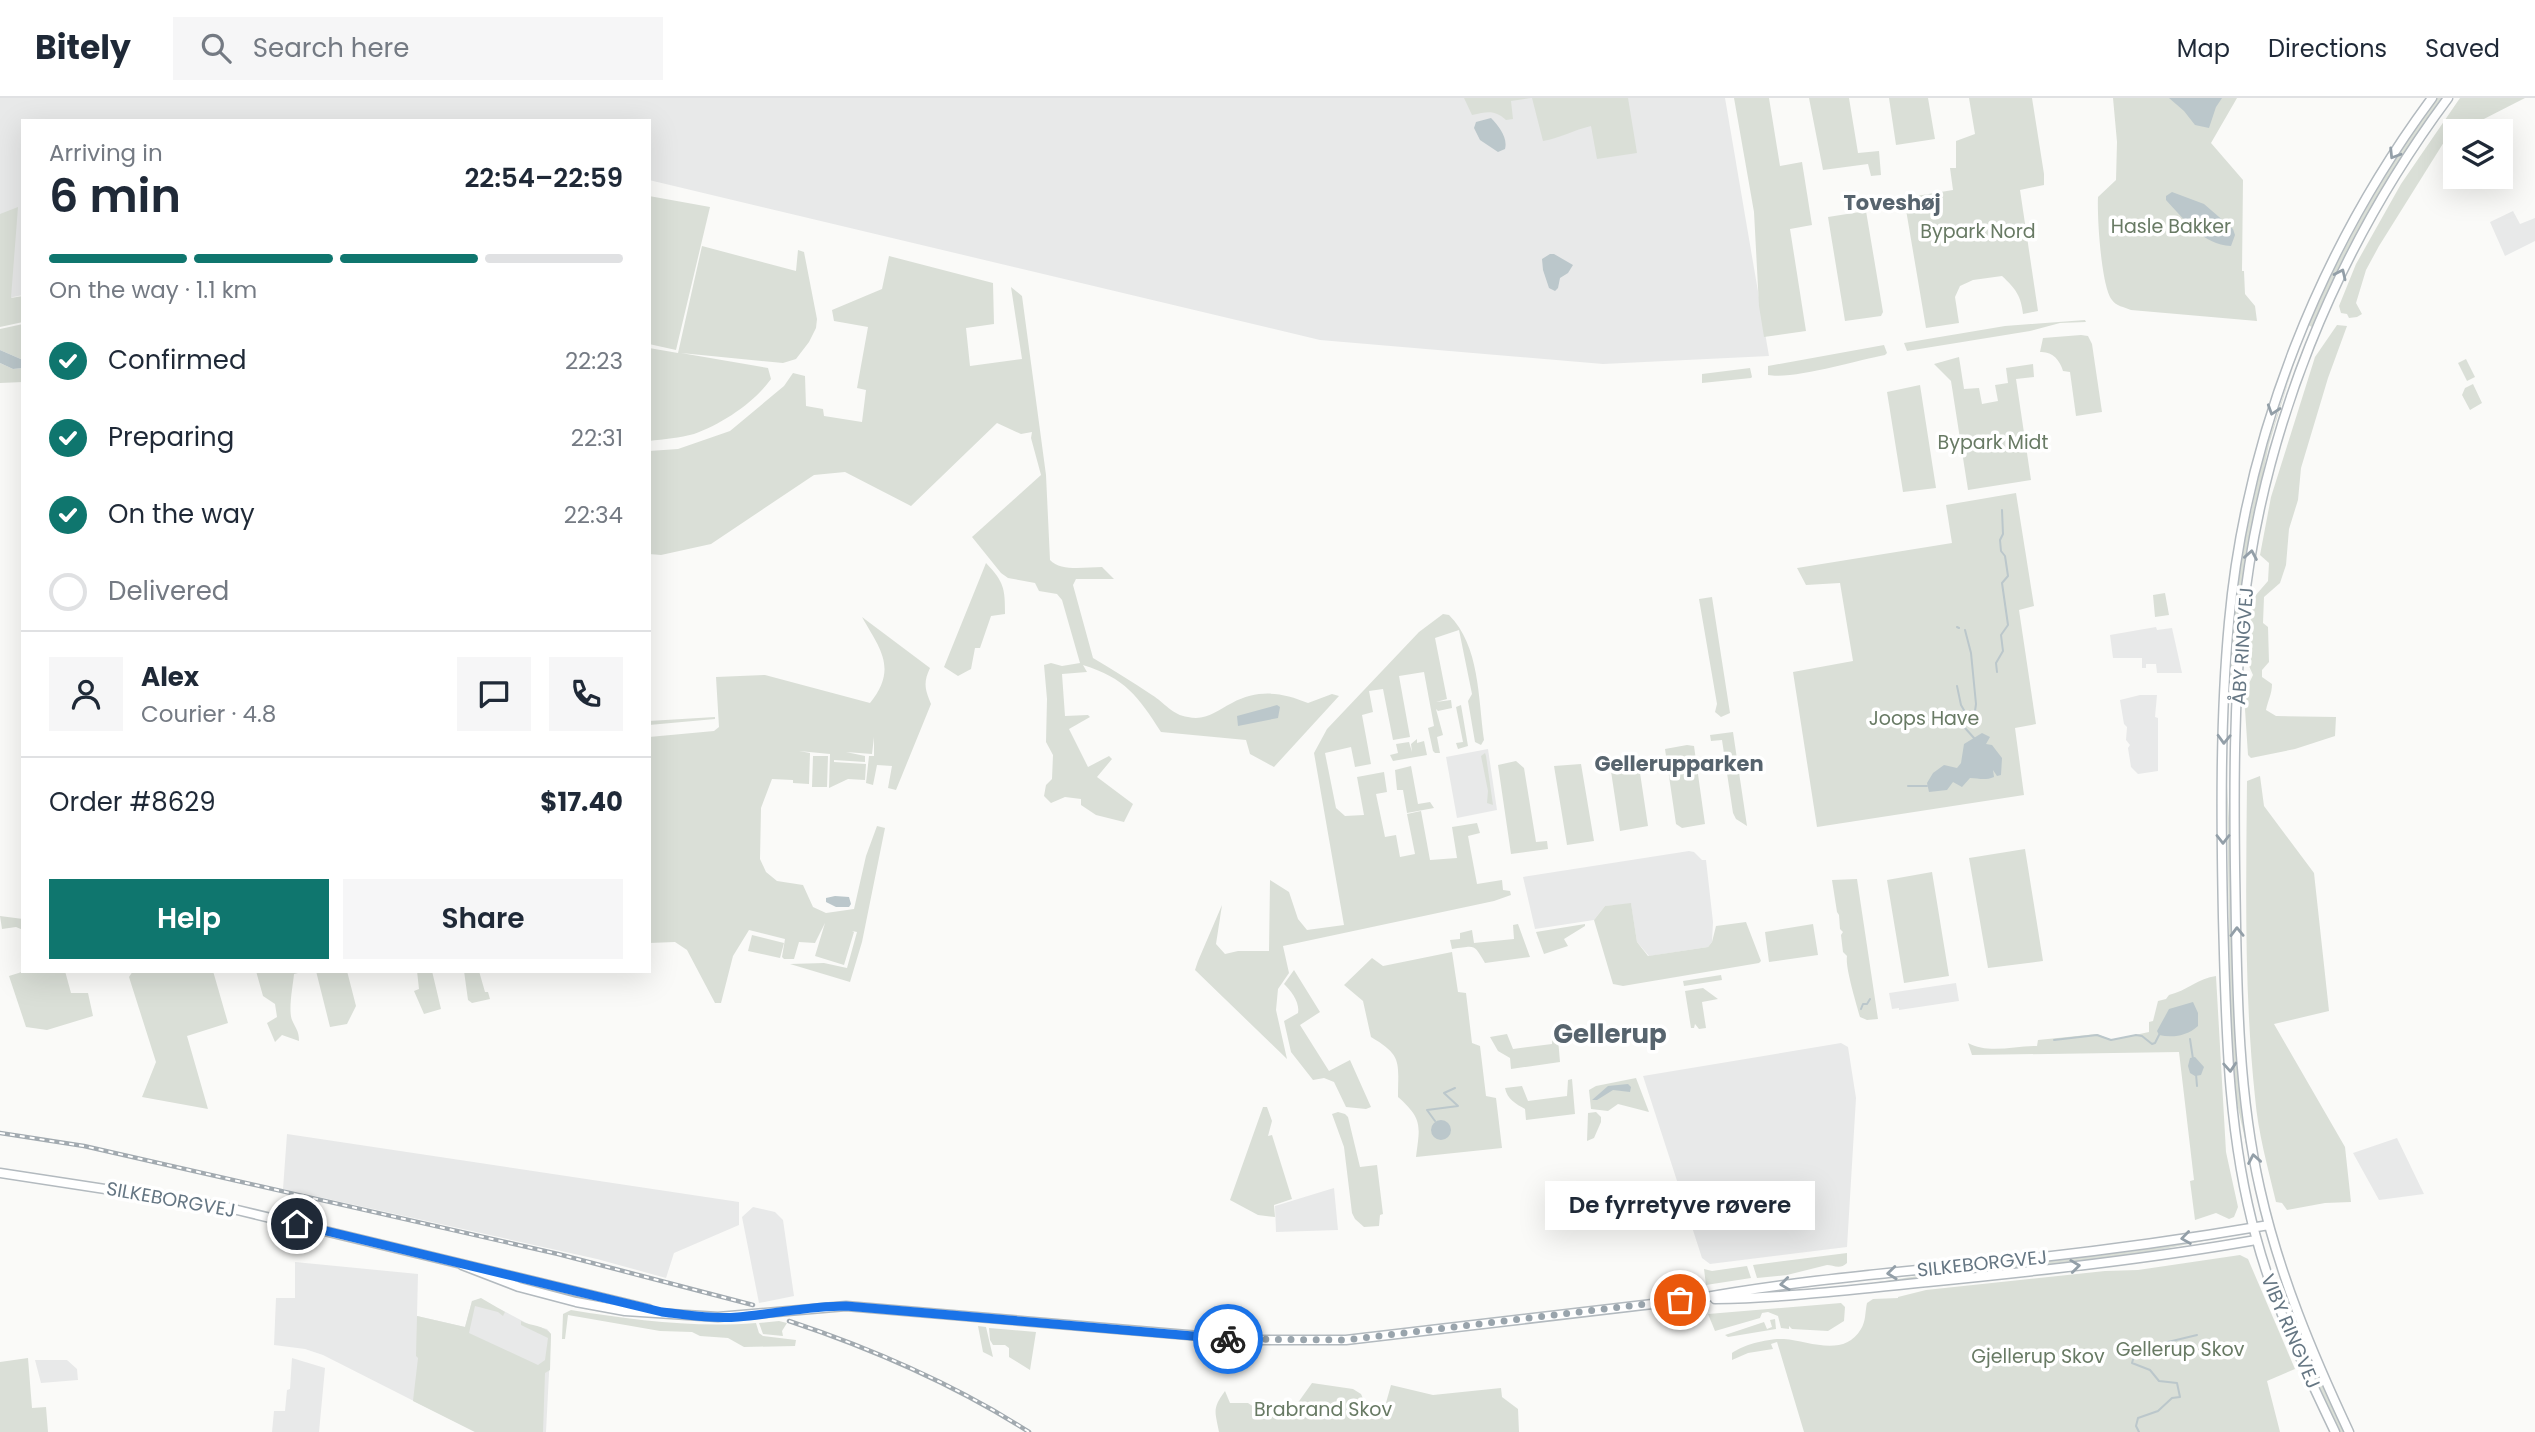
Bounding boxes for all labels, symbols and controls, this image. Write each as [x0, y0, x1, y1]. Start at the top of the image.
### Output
search box [173, 17, 663, 80]
text: Bitely [35, 24, 131, 71]
icon: search [197, 29, 235, 67]
text: Search here [253, 30, 409, 66]
text: Map [2177, 32, 2230, 65]
text: Directions [2268, 32, 2387, 65]
text: Saved [2425, 32, 2500, 65]
map controls [2443, 119, 2513, 189]
button: layers [2443, 119, 2513, 189]
text: Arriving in [49, 137, 163, 169]
one-way arrow [2389, 146, 2402, 159]
text: 22:54–22:59 [464, 160, 623, 196]
text: 6 min [49, 164, 181, 228]
district label: Toveshøj [1843, 188, 1941, 217]
park label: Hasle Bakker [2111, 213, 2231, 240]
park label: Bypark Nord [1920, 218, 2036, 245]
one-way arrow [2333, 269, 2347, 281]
text: On the way · 1.1 km [49, 274, 257, 306]
icon: check [49, 342, 87, 380]
text: Confirmed [108, 342, 246, 378]
text: 22:23 [565, 345, 623, 377]
one-way arrow [2267, 404, 2282, 416]
icon: check [49, 419, 87, 457]
text: Preparing [108, 419, 234, 455]
text: 22:31 [571, 422, 623, 454]
park label: Bypark Midt [1938, 429, 2048, 456]
icon: check [49, 496, 87, 534]
text: On the way [108, 496, 255, 532]
text: 22:34 [564, 499, 623, 531]
one-way arrow [2243, 549, 2258, 561]
text: Delivered [108, 573, 229, 609]
street label: ÅBY RINGVEJ [2225, 586, 2260, 706]
button: person [49, 657, 123, 731]
button: chat [457, 657, 531, 731]
button: phone [549, 657, 623, 731]
text: Alex [141, 659, 199, 695]
text: Courier · 4.8 [141, 698, 276, 730]
park label: Joops Have [1869, 705, 1979, 732]
one-way arrow [2216, 735, 2232, 745]
district label: Gellerupparken [1594, 749, 1764, 778]
text: Order #8629 [49, 784, 216, 820]
text: $17.40 [540, 784, 623, 820]
one-way arrow [2215, 834, 2231, 845]
button: Help [49, 879, 329, 959]
button: Share [343, 879, 623, 959]
one-way arrow [2229, 926, 2244, 937]
district label: Gellerup [1553, 1016, 1667, 1052]
one-way arrow [2222, 1061, 2237, 1072]
one-way arrow [2247, 1153, 2262, 1165]
street label: SILKEBORGVEJ [104, 1175, 238, 1224]
callout: De fyrretyve røvere [1545, 1181, 1815, 1230]
text: De fyrretyve røvere [1569, 1189, 1791, 1221]
pin [267, 1194, 327, 1254]
icon: home [278, 1205, 316, 1243]
one-way arrow [2180, 1231, 2192, 1246]
street label: SILKEBORGVEJ [1916, 1243, 2048, 1284]
one-way arrow [2069, 1258, 2080, 1273]
one-way arrow [1886, 1265, 1897, 1280]
pin [1650, 1270, 1710, 1330]
street label: VIBY RINGVEJ [2254, 1270, 2327, 1393]
one-way arrow [1779, 1277, 1791, 1292]
icon: bag [1661, 1281, 1699, 1319]
courier [1193, 1304, 1263, 1374]
icon: bike [1209, 1320, 1247, 1358]
park label: Gellerup Skov [2116, 1336, 2245, 1363]
park label: Gjellerup Skov [1971, 1343, 2105, 1370]
park label: Brabrand Skov [1254, 1396, 1392, 1423]

